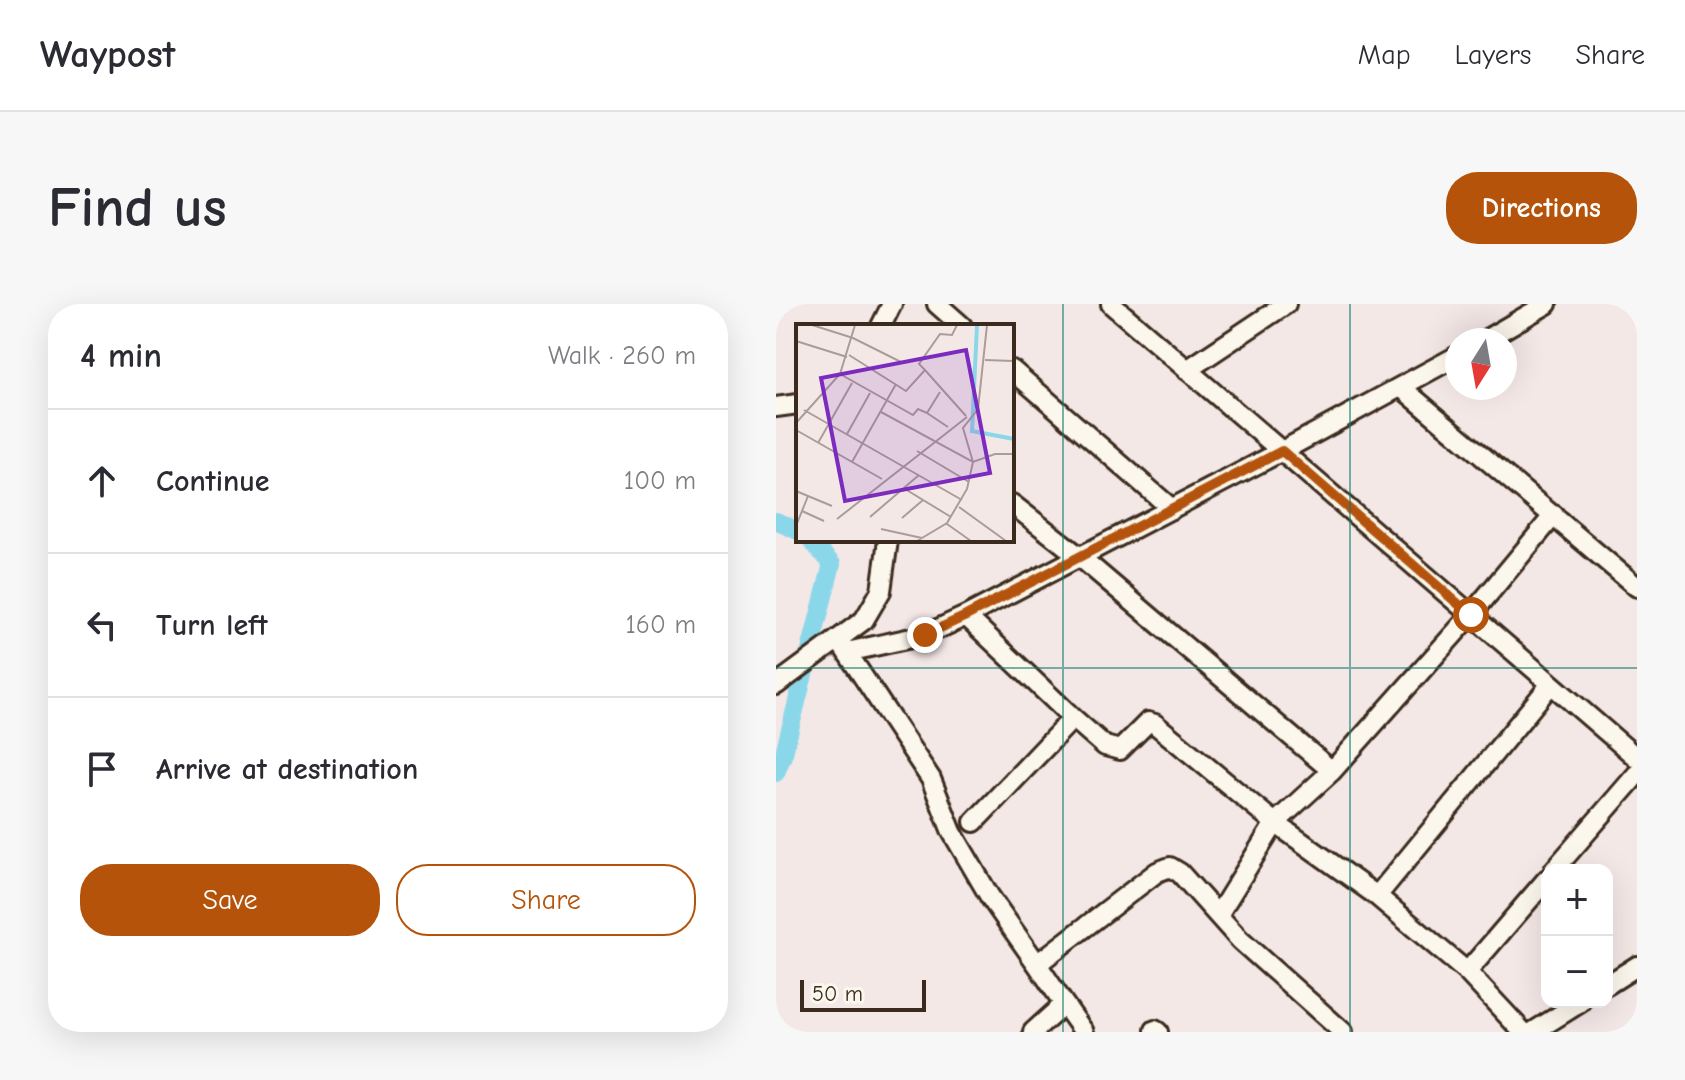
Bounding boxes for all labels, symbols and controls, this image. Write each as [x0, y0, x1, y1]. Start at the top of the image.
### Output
text: Waypost [40, 33, 175, 77]
text: Map [1358, 39, 1411, 71]
text: Layers [1455, 39, 1531, 71]
text: Share [1575, 39, 1645, 71]
button: Directions [1446, 172, 1637, 244]
text: Find us [48, 176, 227, 240]
inset map [796, 324, 1014, 542]
north arrow [1445, 328, 1517, 400]
text: 4 min [80, 336, 162, 376]
text: Walk · 260 m [548, 341, 696, 371]
icon: ahead [80, 459, 124, 503]
text: Continue [156, 464, 270, 499]
text: 100 m [624, 466, 696, 496]
route start [1453, 597, 1489, 633]
icon: left [80, 603, 124, 647]
text: Turn left [156, 608, 268, 643]
text: 160 m [626, 610, 696, 640]
route end [907, 617, 943, 653]
icon: arrive [80, 747, 124, 791]
text: Arrive at destination [156, 752, 418, 787]
button: Save [80, 864, 380, 936]
button: Share [396, 864, 696, 936]
map controls [1541, 864, 1613, 1008]
button: + [1541, 864, 1613, 936]
button: − [1541, 936, 1613, 1008]
scale bar [800, 976, 926, 1012]
text: 50 m [812, 981, 863, 1007]

